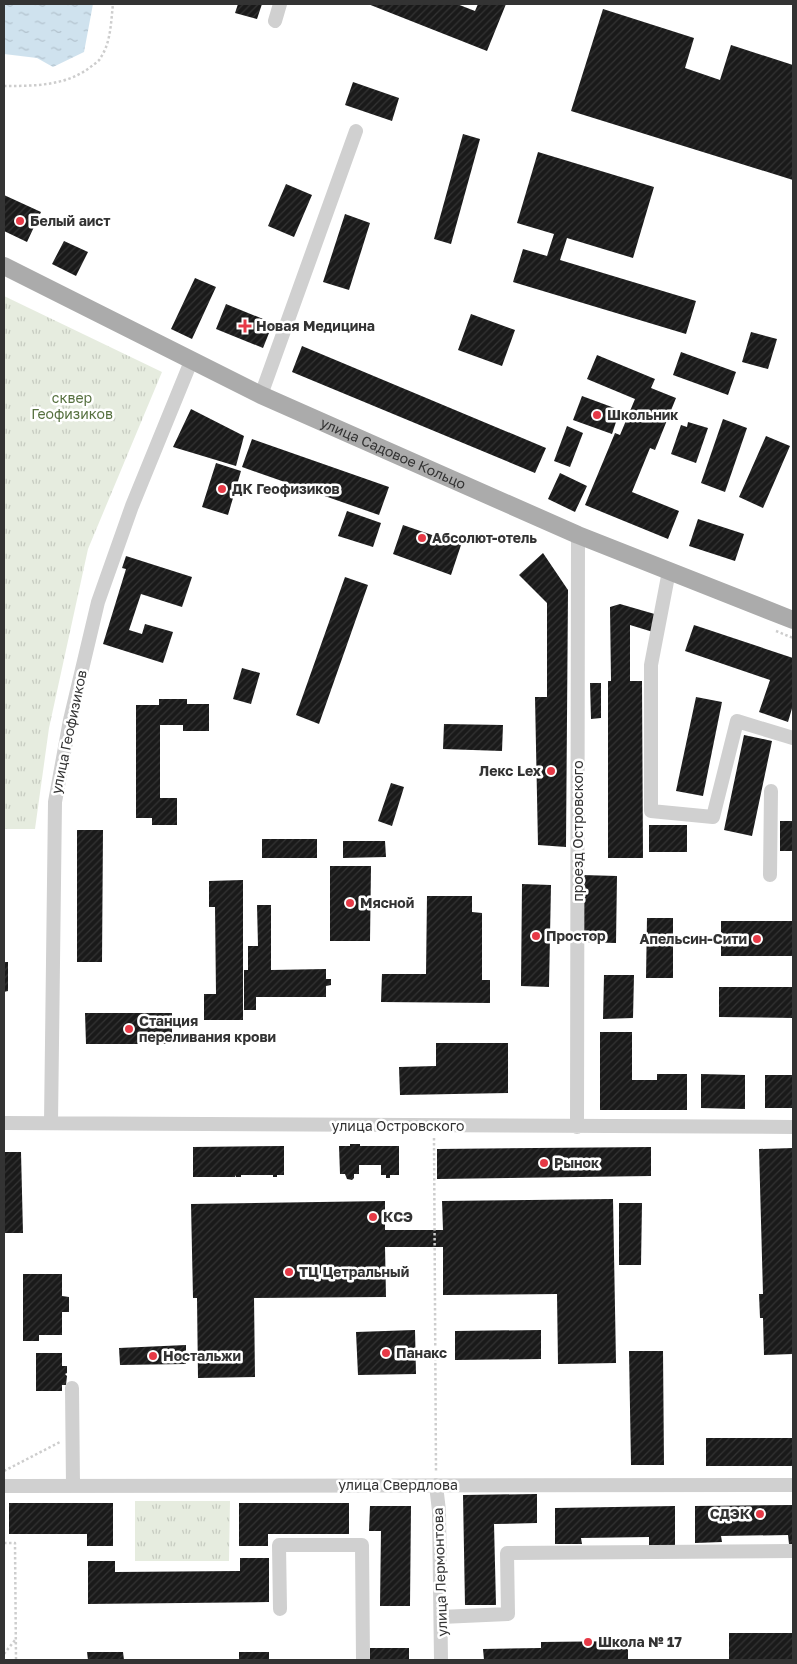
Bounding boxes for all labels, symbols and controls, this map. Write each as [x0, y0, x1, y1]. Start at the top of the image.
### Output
place label: Белый аист [30, 212, 111, 229]
marker: Белый аист [14, 215, 26, 227]
place label: Новая Медицина [256, 317, 375, 334]
marker: Новая Медицина [238, 319, 252, 333]
park label: cквер Геофизиков [31, 389, 113, 422]
place label: Школьник [607, 406, 678, 423]
marker: Школьник [591, 409, 603, 421]
street label: улица Садовое Кольцо [318, 413, 469, 492]
place label: ДК Геофизиков [232, 480, 340, 497]
marker: ДК Геофизиков [216, 483, 228, 495]
place label: Абсолют-отель [432, 529, 537, 546]
marker: Абсолют-отель [416, 532, 428, 544]
street label: улица Геофизиков [47, 668, 90, 795]
street label: проезд Островского [569, 760, 586, 902]
place label: Лекс Lex [479, 762, 541, 779]
marker: Лекс Lex [545, 765, 557, 777]
place label: Мясной [360, 894, 414, 911]
marker: Мясной [344, 897, 356, 909]
place label: Простор [546, 927, 606, 944]
marker: Простор [530, 930, 542, 942]
place label: Апельсин-Сити [640, 930, 747, 947]
marker: Апельсин-Сити [751, 933, 763, 945]
place label: Станция переливания крови [139, 1012, 276, 1045]
marker: Станция переливания крови [123, 1023, 135, 1035]
street label: улица Островского [332, 1117, 464, 1134]
place label: Рынок [554, 1154, 599, 1171]
marker: Рынок [538, 1157, 550, 1169]
place label: КСЭ [383, 1208, 413, 1225]
marker: КСЭ [367, 1211, 379, 1223]
place label: ТЦ Цетральный [299, 1263, 409, 1280]
marker: ТЦ Цетральный [283, 1266, 295, 1278]
place label: Панакс [396, 1344, 447, 1361]
place label: Ностальжи [163, 1347, 241, 1364]
marker: Панакс [380, 1347, 392, 1359]
marker: Ностальжи [147, 1350, 159, 1362]
street label: улица Свердлова [338, 1476, 458, 1493]
place label: СДЭК [710, 1505, 751, 1522]
street label: улица Лермонтова [429, 1507, 450, 1637]
marker: СДЭК [754, 1508, 766, 1520]
place label: Школа № 17 [598, 1633, 682, 1650]
marker: Школа № 17 [582, 1636, 594, 1648]

